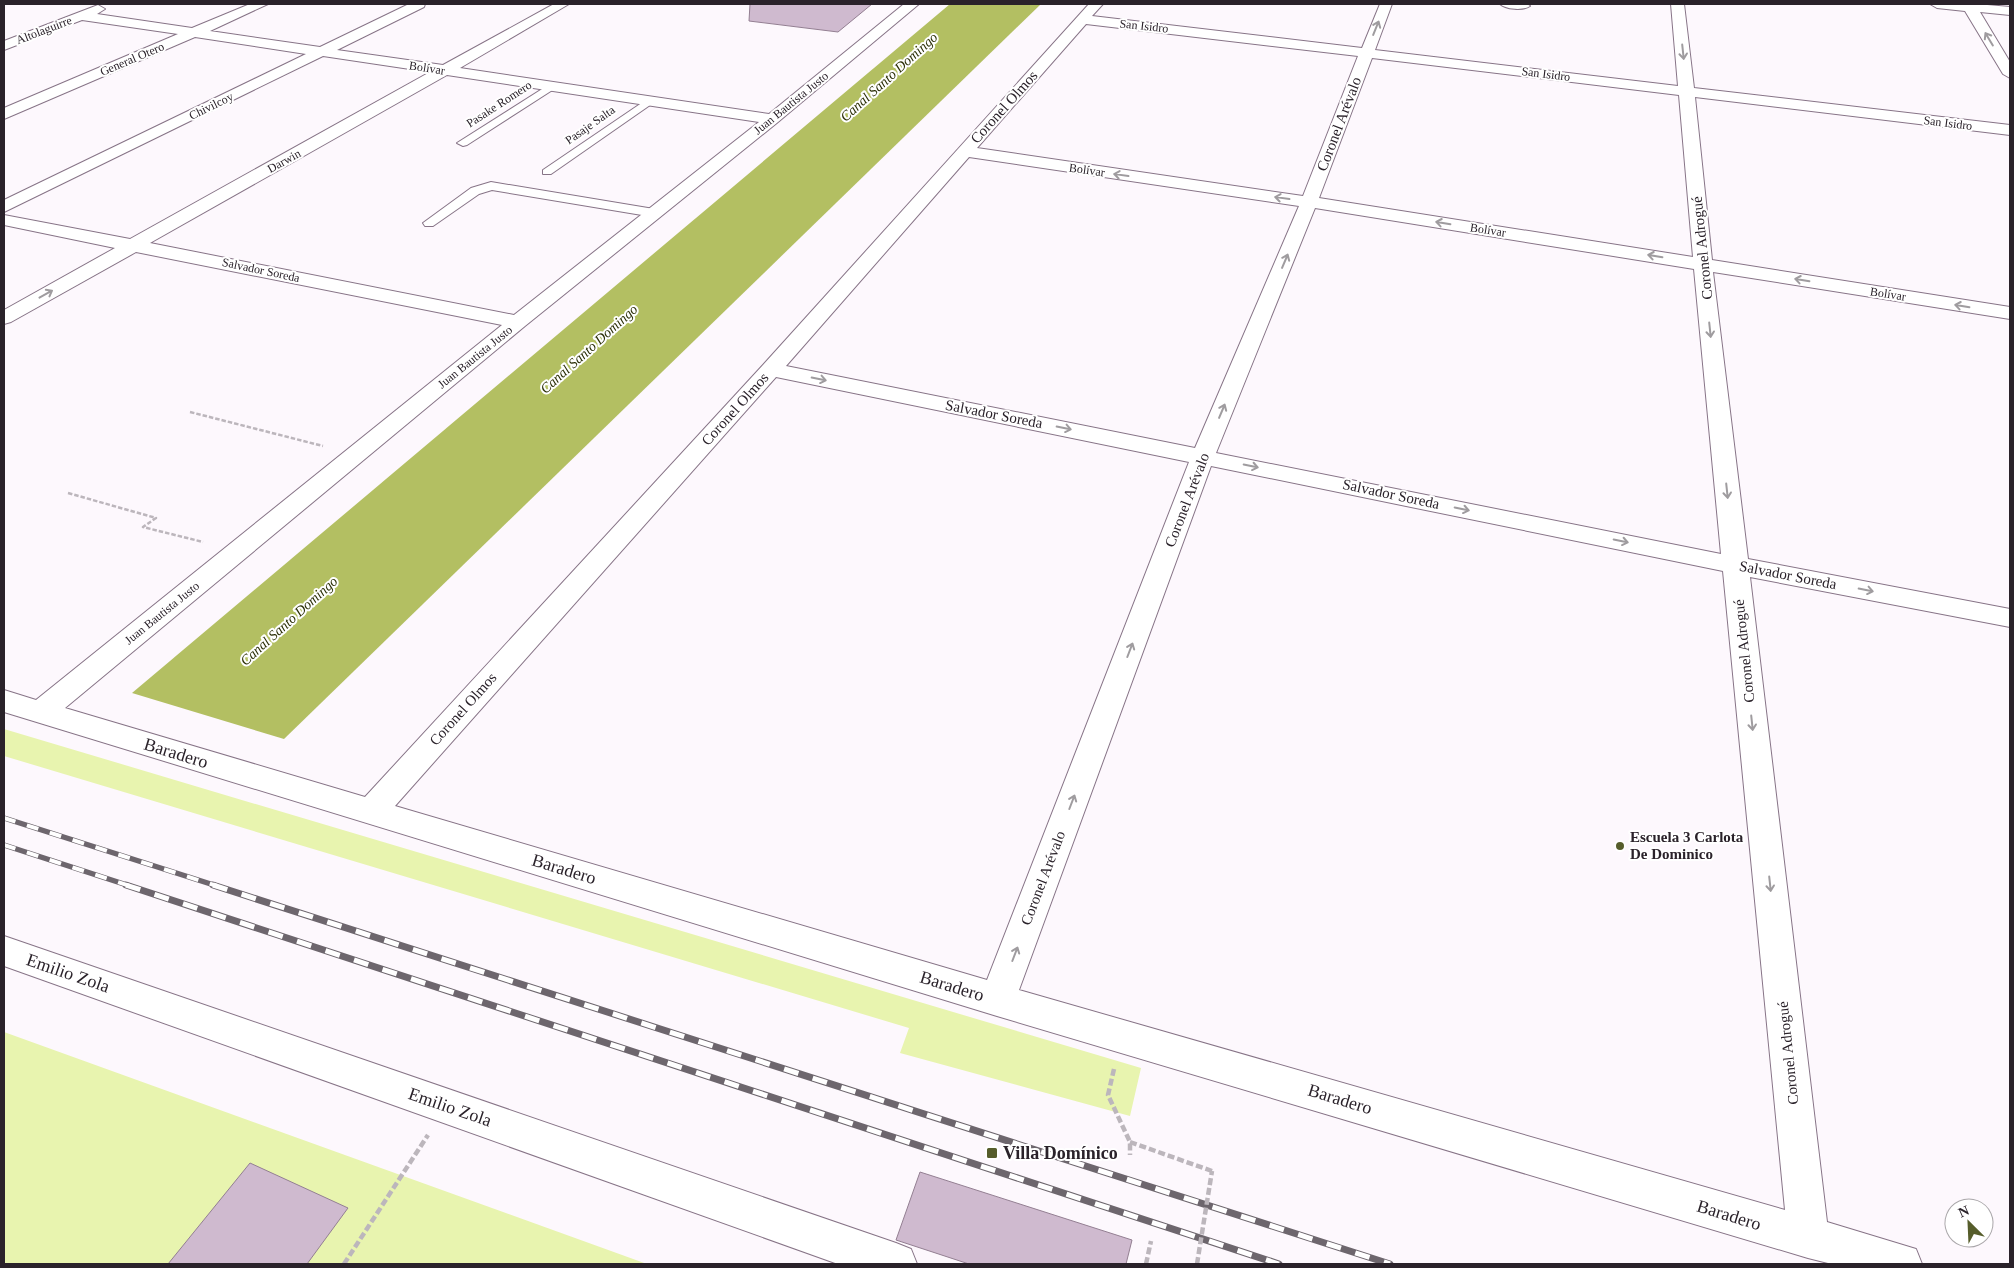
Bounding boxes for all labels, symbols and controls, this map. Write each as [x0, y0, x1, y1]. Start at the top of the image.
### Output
street label: Altolaguirre [14, 13, 74, 47]
street label: San Isidro [1119, 16, 1169, 36]
one-way arrow [1372, 21, 1381, 37]
water label: Canal Santo Domingo [837, 30, 941, 124]
one-way arrow [1984, 33, 1994, 47]
street label: General Otero [98, 39, 166, 79]
one-way arrow [1678, 44, 1688, 60]
street label: Bolívar [408, 58, 446, 78]
street label: San Isidro [1521, 64, 1571, 84]
street label: Coronel Olmos [967, 67, 1041, 147]
street label: Juan Bautista Justo [751, 69, 831, 137]
street label: Coronel Arévalo [1314, 75, 1364, 173]
street label: Pasake Romero [464, 78, 534, 130]
street label: Chivilcoy [187, 89, 235, 123]
street label: Pasaje Salta [562, 102, 618, 147]
street label: San Isidro [1923, 113, 1973, 133]
street label: Darwin [265, 146, 303, 176]
street label: Bolívar [1068, 161, 1106, 179]
one-way arrow [1114, 169, 1130, 179]
one-way arrow [1274, 193, 1290, 203]
street label: Coronel Adrogué [1689, 195, 1715, 300]
one-way arrow [1435, 218, 1451, 228]
street label: Bolívar [1469, 220, 1507, 240]
one-way arrow [1647, 251, 1663, 261]
one-way arrow [1280, 254, 1290, 269]
street label: Salvador Soreda [221, 255, 302, 285]
one-way arrow [1794, 274, 1810, 284]
street label: Bolívar [1869, 284, 1907, 304]
one-way arrow [39, 289, 54, 299]
one-way arrow [1954, 300, 1970, 310]
water label: Canal Santo Domingo [537, 302, 641, 396]
one-way arrow [1705, 322, 1715, 338]
street label: Juan Bautista Justo [435, 323, 515, 391]
street label: Coronel Olmos [698, 369, 772, 449]
one-way arrow [811, 375, 827, 384]
street label: Salvador Soreda [944, 397, 1044, 431]
one-way arrow [1218, 404, 1228, 419]
one-way arrow [1056, 424, 1072, 434]
street label: Coronel Arévalo [1162, 451, 1212, 549]
one-way arrow [1243, 462, 1259, 471]
street label: Salvador Soreda [1341, 476, 1441, 512]
one-way arrow [1722, 483, 1732, 499]
one-way arrow [1453, 505, 1469, 514]
one-way arrow [1613, 537, 1629, 547]
street label: Salvador Soreda [1738, 558, 1838, 592]
water label: Canal Santo Domingo [237, 574, 341, 668]
street label: Juan Bautista Justo [122, 579, 202, 647]
one-way arrow [1858, 586, 1874, 595]
street label: Coronel Adrogué [1731, 598, 1757, 703]
one-way arrow [1126, 643, 1135, 658]
street label: Coronel Olmos [426, 669, 500, 749]
one-way arrow [1747, 714, 1757, 730]
street label: Baradero [142, 734, 210, 772]
one-way arrow [1068, 795, 1077, 810]
street label: Coronel Arévalo [1018, 829, 1068, 927]
place label: Escuela 3 Carlota De Dominico [1630, 829, 1744, 862]
marker: Escuela 3 Carlota De Dominico [1614, 840, 1626, 852]
street label: Baradero [530, 850, 598, 888]
one-way arrow [1765, 876, 1775, 892]
one-way arrow [1011, 947, 1020, 962]
street label: Emilio Zola [24, 949, 112, 997]
street label: Baradero [918, 967, 986, 1005]
street label: Coronel Adrogué [1775, 1000, 1801, 1105]
street label: Baradero [1306, 1080, 1374, 1118]
street label: Emilio Zola [406, 1083, 494, 1131]
place label: Villa Domínico [1003, 1143, 1118, 1163]
marker: Villa Domínico [985, 1146, 999, 1160]
street label: Baradero [1695, 1196, 1763, 1234]
north arrow [1944, 1198, 1994, 1248]
text: N [1956, 1203, 1972, 1220]

